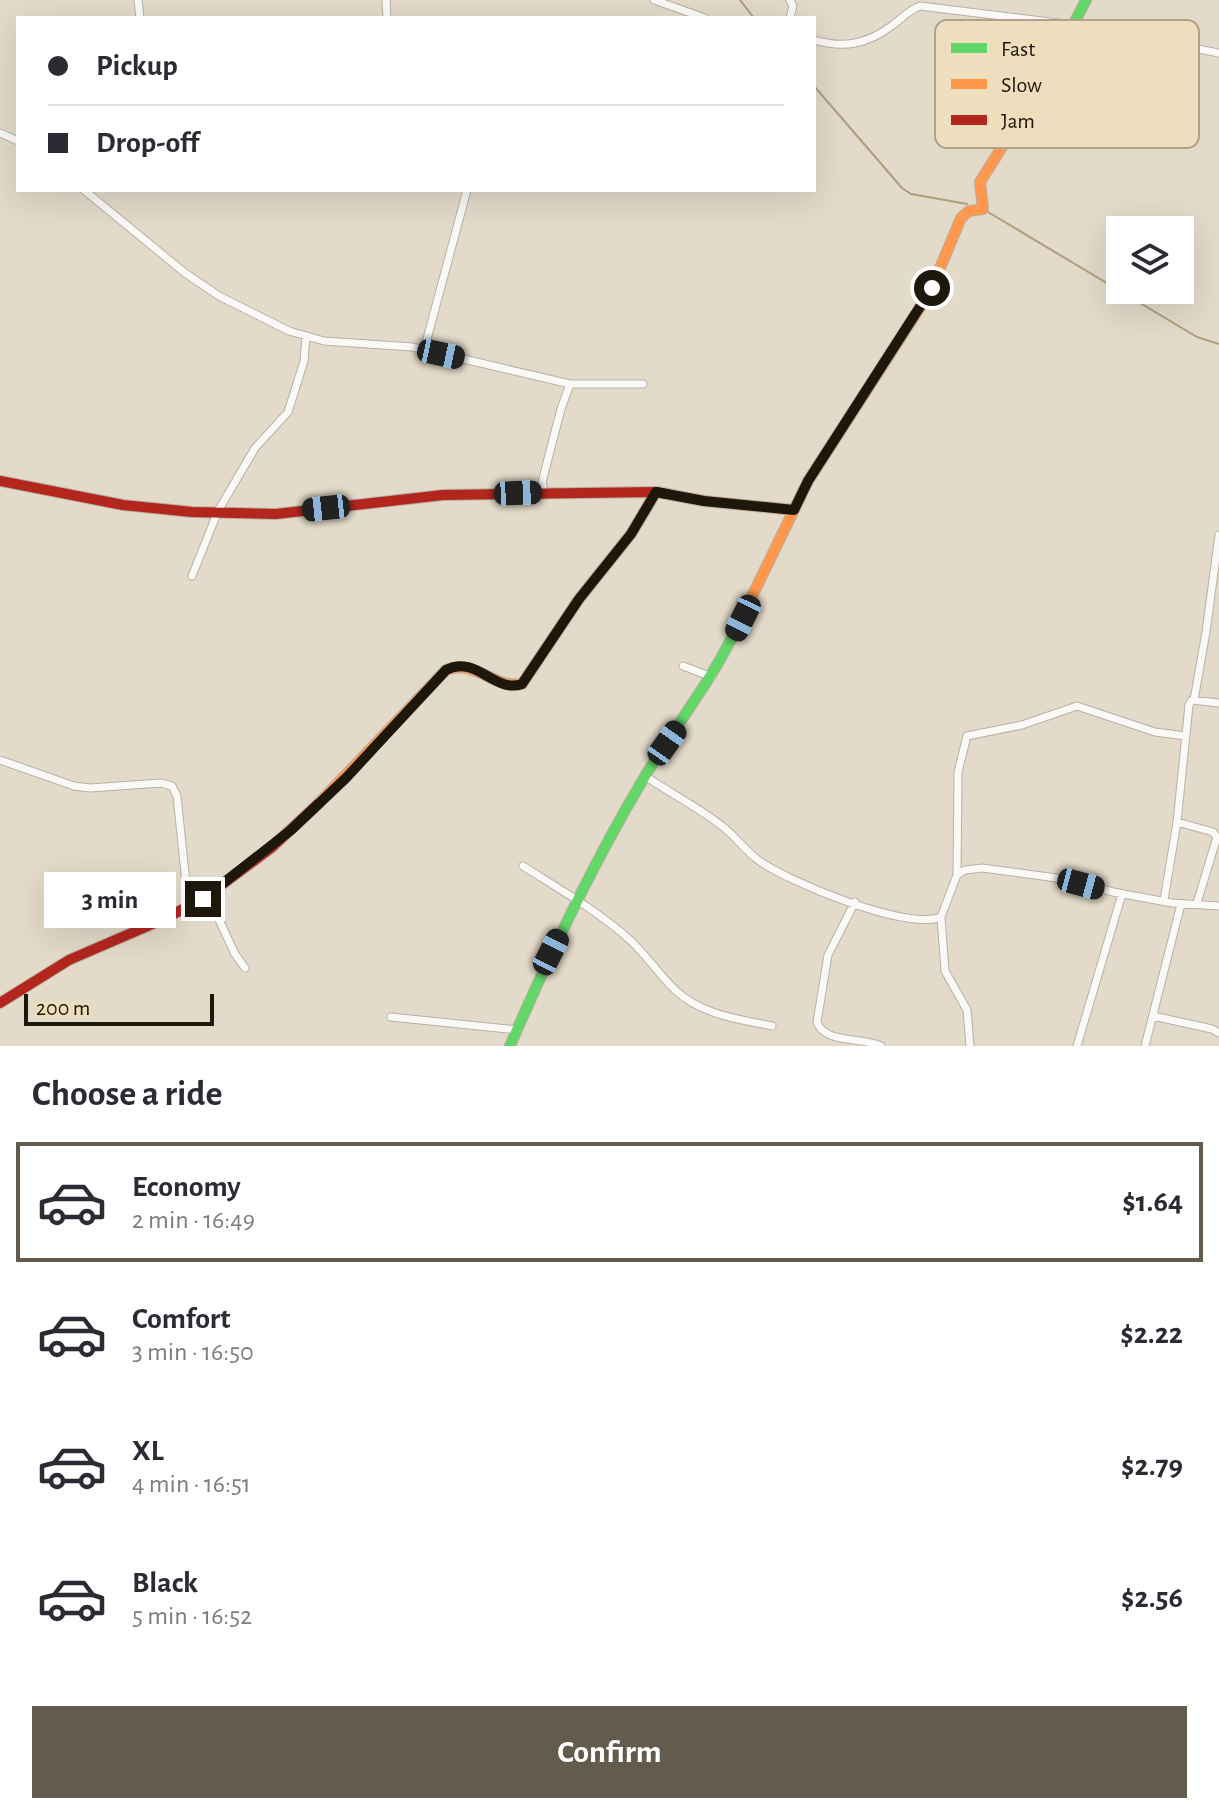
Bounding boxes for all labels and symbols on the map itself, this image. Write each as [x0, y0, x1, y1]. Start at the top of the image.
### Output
legend [935, 20, 1199, 148]
text: Fast [1001, 38, 1035, 60]
text: Slow [1001, 74, 1042, 96]
text: Jam [1001, 110, 1035, 132]
route start [914, 270, 950, 306]
car [415, 337, 467, 371]
car [494, 480, 542, 506]
car [301, 494, 351, 522]
car [722, 591, 764, 645]
car [643, 716, 691, 770]
car [1055, 866, 1107, 902]
callout: 3 min [43, 871, 175, 927]
route end [185, 881, 221, 917]
car [529, 925, 573, 979]
scale bar [24, 990, 214, 1026]

